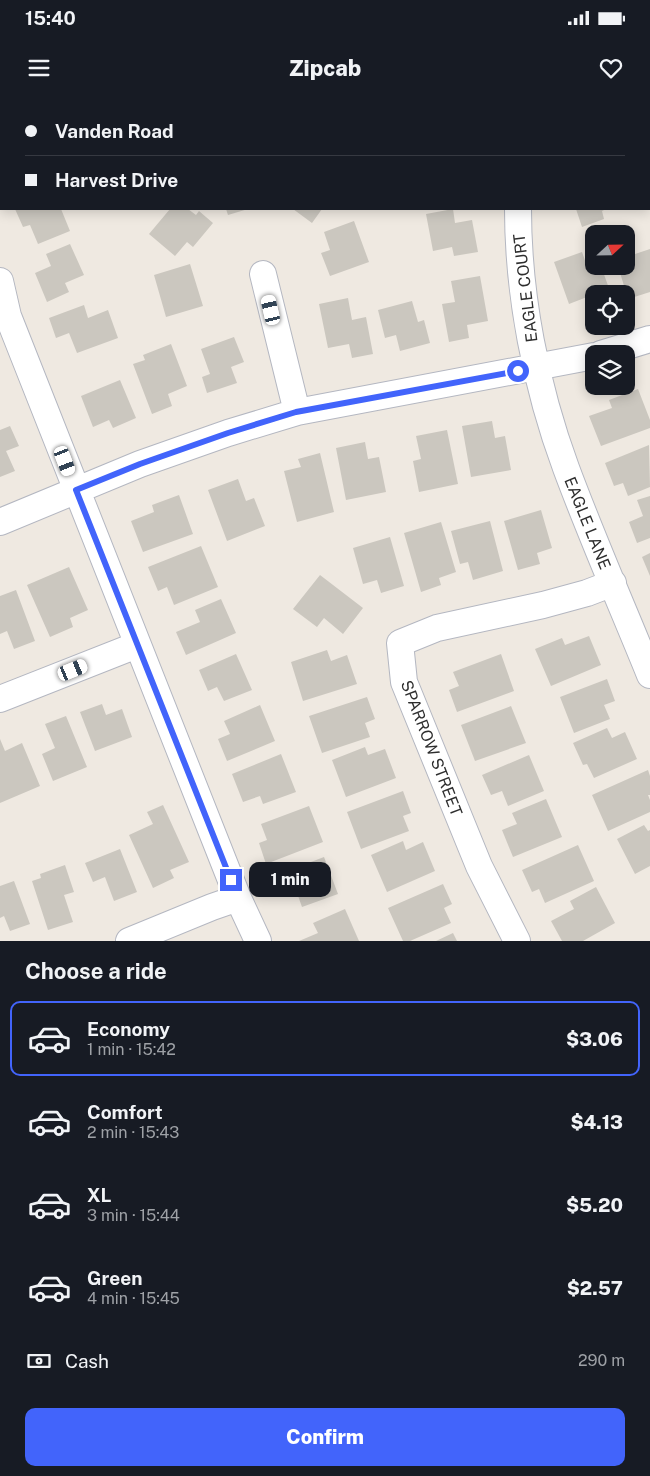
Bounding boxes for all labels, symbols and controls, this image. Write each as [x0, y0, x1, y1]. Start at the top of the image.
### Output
text: 15:40 [25, 7, 76, 29]
icon: menu [25, 54, 53, 82]
icon: heart [597, 54, 625, 82]
text: Zipcab [289, 55, 361, 81]
text: Vanden Road [55, 120, 174, 142]
text: Harvest Drive [55, 169, 178, 191]
north arrow [585, 225, 635, 275]
map controls [585, 225, 635, 395]
street label: EAGLE COURT [509, 232, 542, 343]
button: locate [585, 285, 635, 335]
car [260, 294, 281, 326]
button: layers [585, 345, 635, 395]
route start [507, 360, 529, 382]
car [52, 444, 77, 478]
street label: EAGLE LANE [560, 474, 615, 572]
car [56, 657, 89, 683]
street label: SPARROW STREET [397, 678, 466, 819]
callout: 1 min [248, 862, 331, 898]
route end [220, 869, 242, 891]
text: 1 min [270, 870, 310, 889]
text: Choose a ride [25, 958, 167, 984]
icon: car [27, 1016, 72, 1061]
text: Economy [87, 1018, 170, 1040]
text: $3.06 [566, 1028, 623, 1050]
text: 1 min · 15:42 [87, 1040, 176, 1059]
icon: car [27, 1099, 72, 1144]
text: Comfort [87, 1101, 163, 1123]
text: $4.13 [570, 1111, 623, 1133]
text: 2 min · 15:43 [87, 1123, 179, 1142]
icon: car [27, 1182, 72, 1227]
text: XL [87, 1184, 112, 1206]
text: $5.20 [566, 1194, 623, 1216]
text: 3 min · 15:44 [87, 1206, 180, 1225]
icon: car [27, 1265, 72, 1310]
text: Green [87, 1267, 142, 1289]
text: $2.57 [567, 1277, 623, 1299]
text: 4 min · 15:45 [87, 1289, 180, 1308]
icon: cash [25, 1347, 53, 1375]
text: Cash [65, 1350, 109, 1372]
text: 290 m [578, 1351, 625, 1370]
button: Confirm [25, 1408, 625, 1466]

